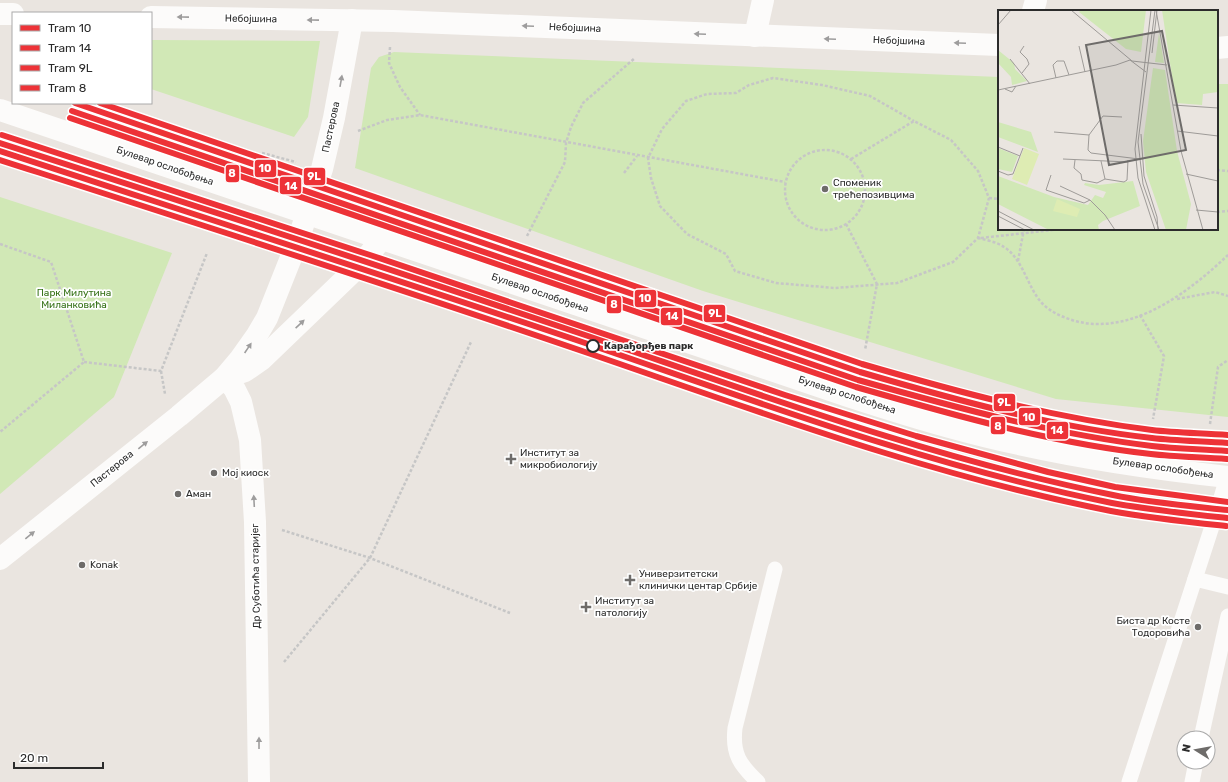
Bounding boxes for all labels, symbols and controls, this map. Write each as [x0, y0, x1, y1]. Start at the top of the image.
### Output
inset map [998, 10, 1218, 230]
legend [12, 12, 152, 104]
street label: Небојшина [225, 13, 277, 25]
one-way arrow [176, 14, 189, 20]
one-way arrow [307, 16, 319, 23]
text: Tram 10 [48, 21, 91, 35]
street label: Небојшина [549, 21, 601, 35]
one-way arrow [522, 23, 534, 30]
one-way arrow [694, 30, 706, 37]
street label: Небојшина [873, 34, 925, 48]
one-way arrow [824, 35, 836, 42]
one-way arrow [954, 40, 966, 47]
text: Tram 14 [48, 41, 92, 55]
text: Tram 9L [48, 61, 93, 75]
one-way arrow [338, 75, 344, 87]
text: Tram 8 [48, 81, 86, 95]
street label: Пастерова [320, 100, 342, 154]
street label: Булевар ослобођења [115, 144, 215, 188]
line badge: 10 [254, 159, 277, 178]
text: 10 [259, 162, 271, 175]
line badge: 8 [225, 164, 240, 183]
text: 8 [228, 167, 236, 180]
line badge: 9L [303, 167, 326, 186]
text: 9L [307, 170, 321, 183]
line badge: 14 [279, 176, 302, 195]
place label: Споменик трећепозивцима [833, 177, 915, 201]
text: 14 [285, 180, 298, 193]
marker: Споменик трећепозивцима [820, 184, 830, 194]
street label: Булевар ослобођења [490, 271, 590, 315]
park label: Парк Милутина Миланковића [37, 287, 111, 311]
line badge: 10 [634, 289, 657, 308]
text: 10 [639, 292, 651, 305]
line badge: 8 [606, 295, 622, 314]
text: 8 [610, 298, 618, 311]
line badge: 9L [703, 304, 726, 323]
line badge: 14 [660, 307, 683, 326]
text: 9L [708, 307, 722, 320]
text: 14 [666, 310, 679, 323]
one-way arrow [295, 319, 305, 328]
marker: Карађорђев парк [586, 339, 600, 353]
place label: Карађорђев парк [604, 340, 693, 352]
one-way arrow [244, 342, 252, 353]
street label: Булевар ослобођења [797, 374, 897, 416]
line badge: 9L [993, 393, 1016, 412]
text: 9L [997, 396, 1011, 409]
line badge: 10 [1018, 407, 1041, 426]
text: 10 [1023, 411, 1035, 424]
line badge: 8 [990, 416, 1006, 435]
text: 8 [994, 420, 1002, 433]
line badge: 14 [1046, 421, 1069, 440]
text: 14 [1051, 424, 1064, 437]
one-way arrow [137, 440, 148, 449]
place label: Институт за микробиологију [520, 447, 598, 471]
street label: Пастерова [88, 448, 136, 490]
marker: Институт за микробиологију [505, 453, 517, 465]
street label: Булевар ослобођења [1112, 455, 1214, 481]
place label: Мој киоск [222, 467, 269, 479]
marker: Мој киоск [209, 468, 219, 478]
place label: Аман [186, 488, 211, 500]
marker: Аман [173, 489, 183, 499]
one-way arrow [251, 494, 257, 507]
street label: Др Суботића старијег [249, 523, 263, 629]
one-way arrow [25, 530, 36, 539]
place label: Konak [90, 559, 119, 571]
marker: Konak [77, 560, 87, 570]
place label: Универзитетски клинички центар Србије [639, 568, 758, 592]
marker: Универзитетски клинички центар Србије [624, 574, 636, 586]
place label: Институт за патологију [595, 595, 654, 619]
marker: Институт за патологију [580, 601, 592, 613]
place label: Биста др Косте Тодоровића [1116, 615, 1190, 639]
marker: Биста др Косте Тодоровића [1193, 622, 1203, 632]
north arrow [1176, 730, 1216, 770]
one-way arrow [256, 736, 262, 749]
text: N [1180, 743, 1194, 753]
scale bar [14, 744, 103, 770]
text: 20 m [20, 751, 48, 765]

